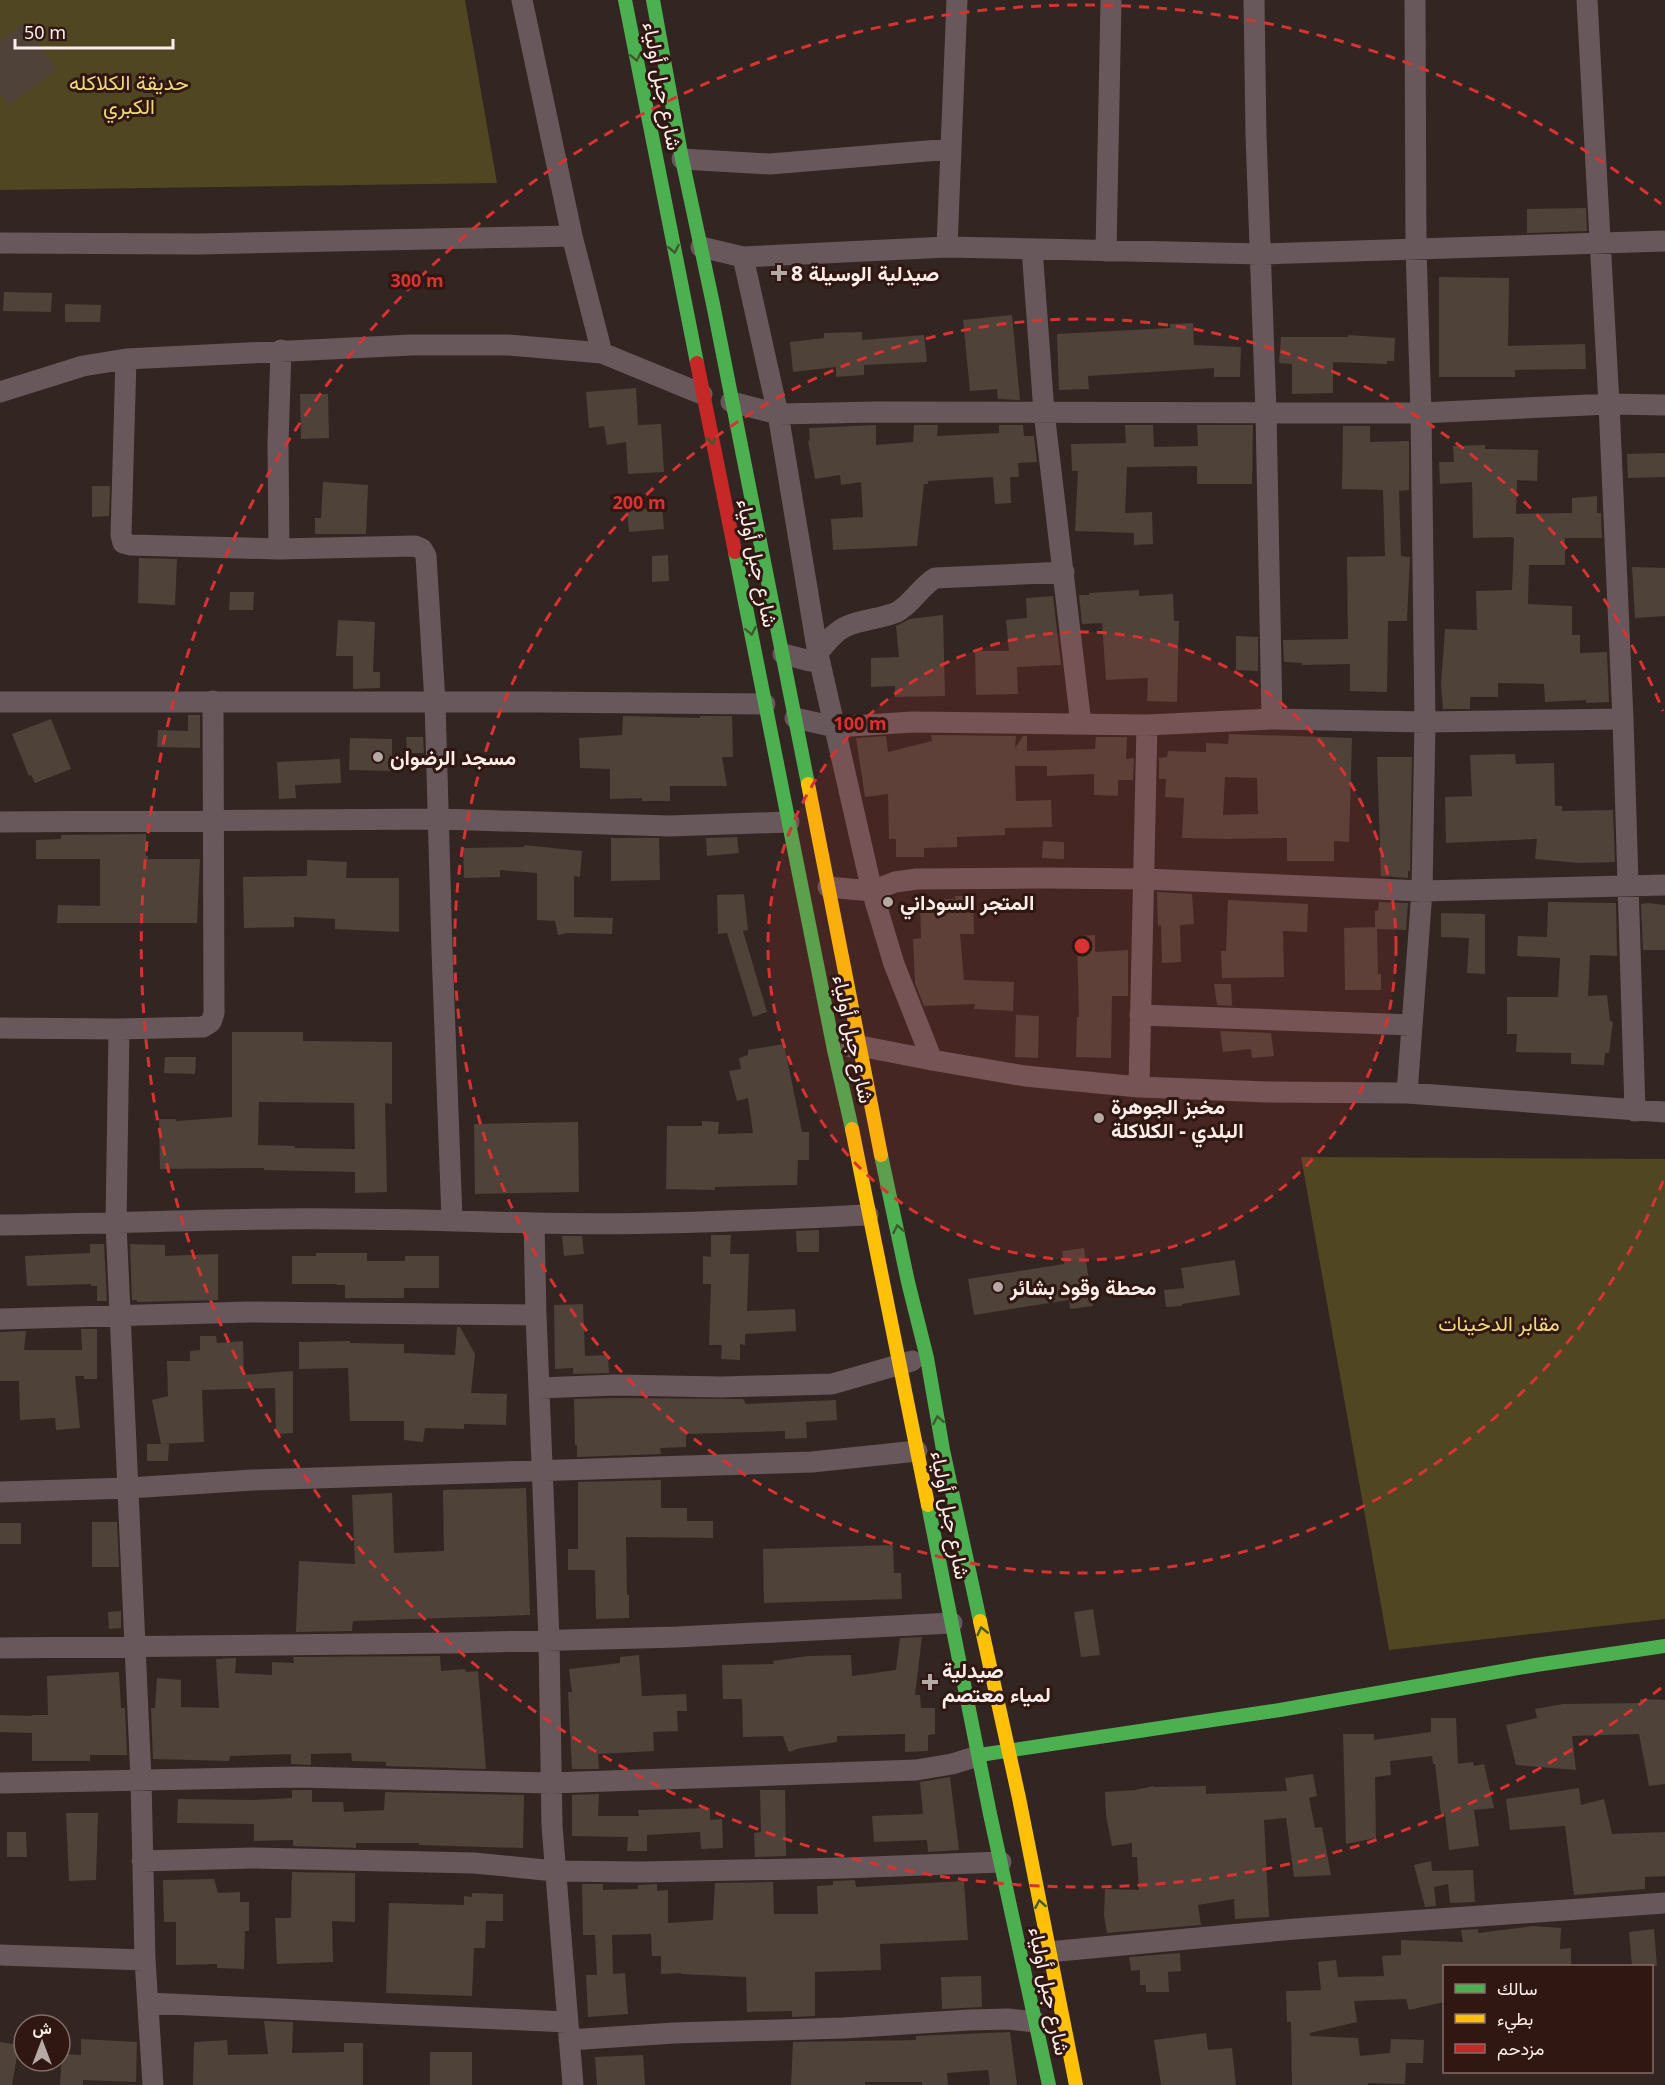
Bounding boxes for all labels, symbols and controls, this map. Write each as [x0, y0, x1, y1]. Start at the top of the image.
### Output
scale bar [15, 12, 172, 50]
street label: شارع جبل أولياء [636, 19, 689, 153]
text: 50 m [24, 20, 66, 44]
one-way arrow [629, 52, 642, 62]
park label: حديقة الكلاكله الكبري [69, 68, 189, 124]
one-way arrow [667, 243, 680, 253]
place label: صيدلية الوسيلة 8 [791, 259, 939, 287]
marker: صيدلية الوسيلة 8 [772, 266, 786, 280]
text: 300 m [390, 268, 444, 292]
one-way arrow [704, 435, 717, 445]
text: 200 m [612, 490, 666, 514]
street label: شارع جبل أولياء [730, 496, 785, 630]
one-way arrow [744, 626, 757, 636]
text: 100 m [833, 711, 887, 735]
place label: مسجد الرضوان [390, 743, 516, 771]
marker: مسجد الرضوان [371, 750, 385, 764]
place label: المتجر السوداني [900, 888, 1034, 920]
marker: المتجر السوداني [881, 895, 895, 909]
centre of rings [1072, 936, 1092, 956]
street label: شارع جبل أولياء [826, 972, 881, 1106]
place label: مخبز الجوهرة البلدي - الكلاكلة [1111, 1092, 1244, 1148]
marker: مخبز الجوهرة البلدي - الكلاكلة [1092, 1111, 1106, 1125]
one-way arrow [892, 1224, 905, 1234]
place label: محطة وقود بشائر [1009, 1273, 1156, 1301]
marker: محطة وقود بشائر [991, 1280, 1005, 1294]
park label: مقابر الدخينات [1438, 1309, 1560, 1337]
one-way arrow [932, 1415, 945, 1425]
street label: شارع جبل أولياء [924, 1448, 977, 1582]
one-way arrow [976, 1627, 989, 1637]
place label: صيدلية لمياء معتصم [942, 1656, 1051, 1709]
marker: صيدلية لمياء معتصم [923, 1675, 937, 1689]
one-way arrow [1034, 1899, 1047, 1909]
street label: شارع جبل أولياء [1022, 1924, 1077, 2058]
legend [1443, 1965, 1653, 2073]
text: سالك [1497, 1976, 1537, 2000]
text: بطيء [1497, 2006, 1533, 2034]
north arrow [12, 2013, 72, 2073]
text: ش [32, 2017, 52, 2039]
text: مزدحم [1497, 2036, 1544, 2061]

